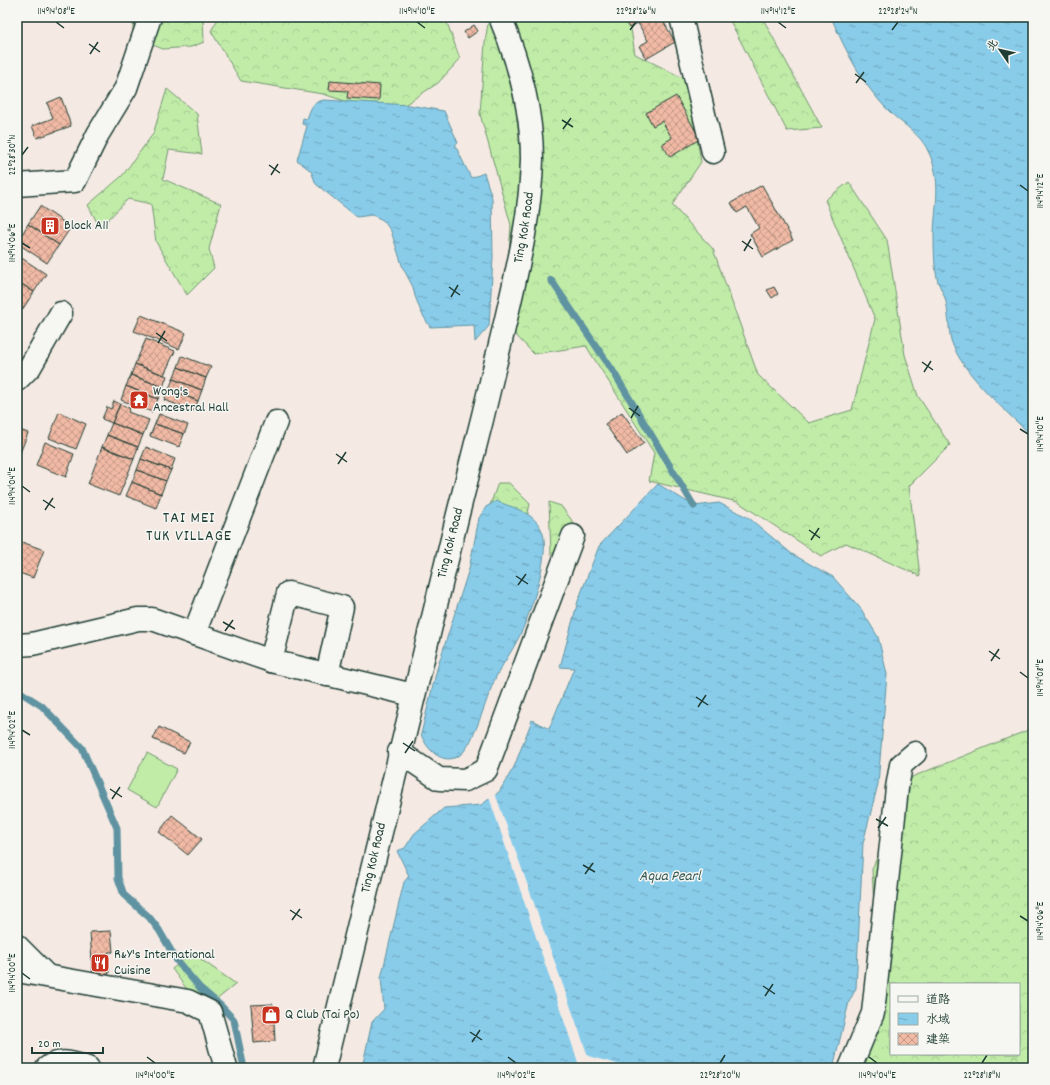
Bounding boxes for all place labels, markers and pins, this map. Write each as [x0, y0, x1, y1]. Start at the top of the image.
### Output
building icon: Block A11 [39, 215, 61, 237]
place label: Block A11 [64, 216, 109, 236]
place label: Wong's Ancestral Hall [153, 382, 229, 418]
temple icon: Wong's Ancestral Hall [128, 389, 150, 411]
place label: R&Y's International Cuisine [114, 945, 215, 981]
restaurant icon: R&Y's International Cuisine [89, 952, 111, 974]
shop icon: Q Club (Tai Po) [260, 1004, 282, 1026]
place label: Q Club (Tai Po) [285, 1005, 360, 1025]

